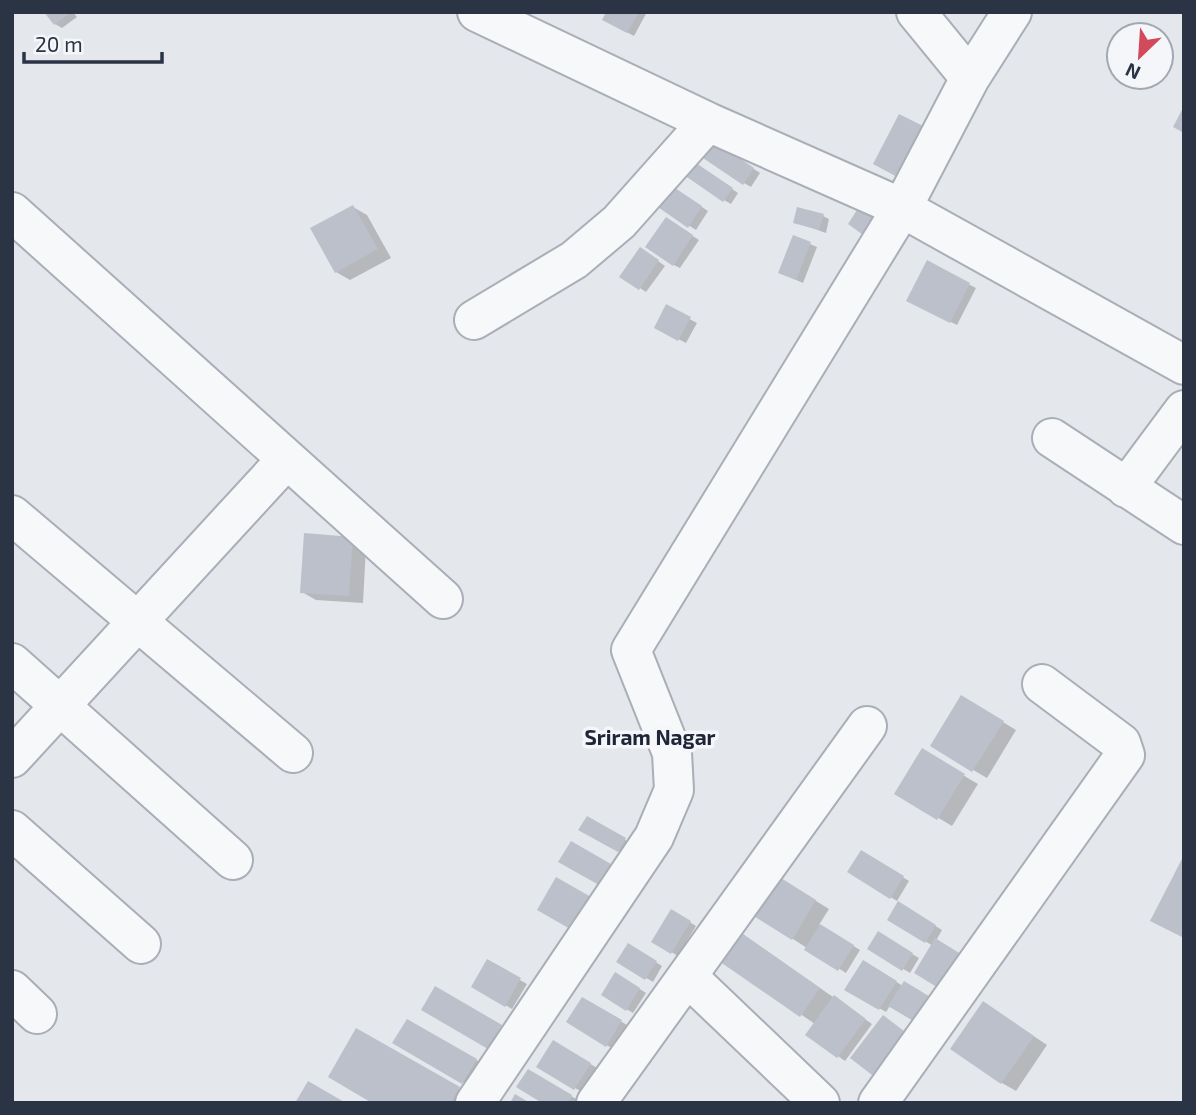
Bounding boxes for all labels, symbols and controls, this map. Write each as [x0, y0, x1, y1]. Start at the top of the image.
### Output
scale bar [24, 21, 163, 65]
north arrow [1105, 21, 1175, 91]
text: 20 m [35, 31, 83, 56]
text: N [1122, 59, 1144, 85]
district label: Sriram Nagar [584, 724, 716, 749]

